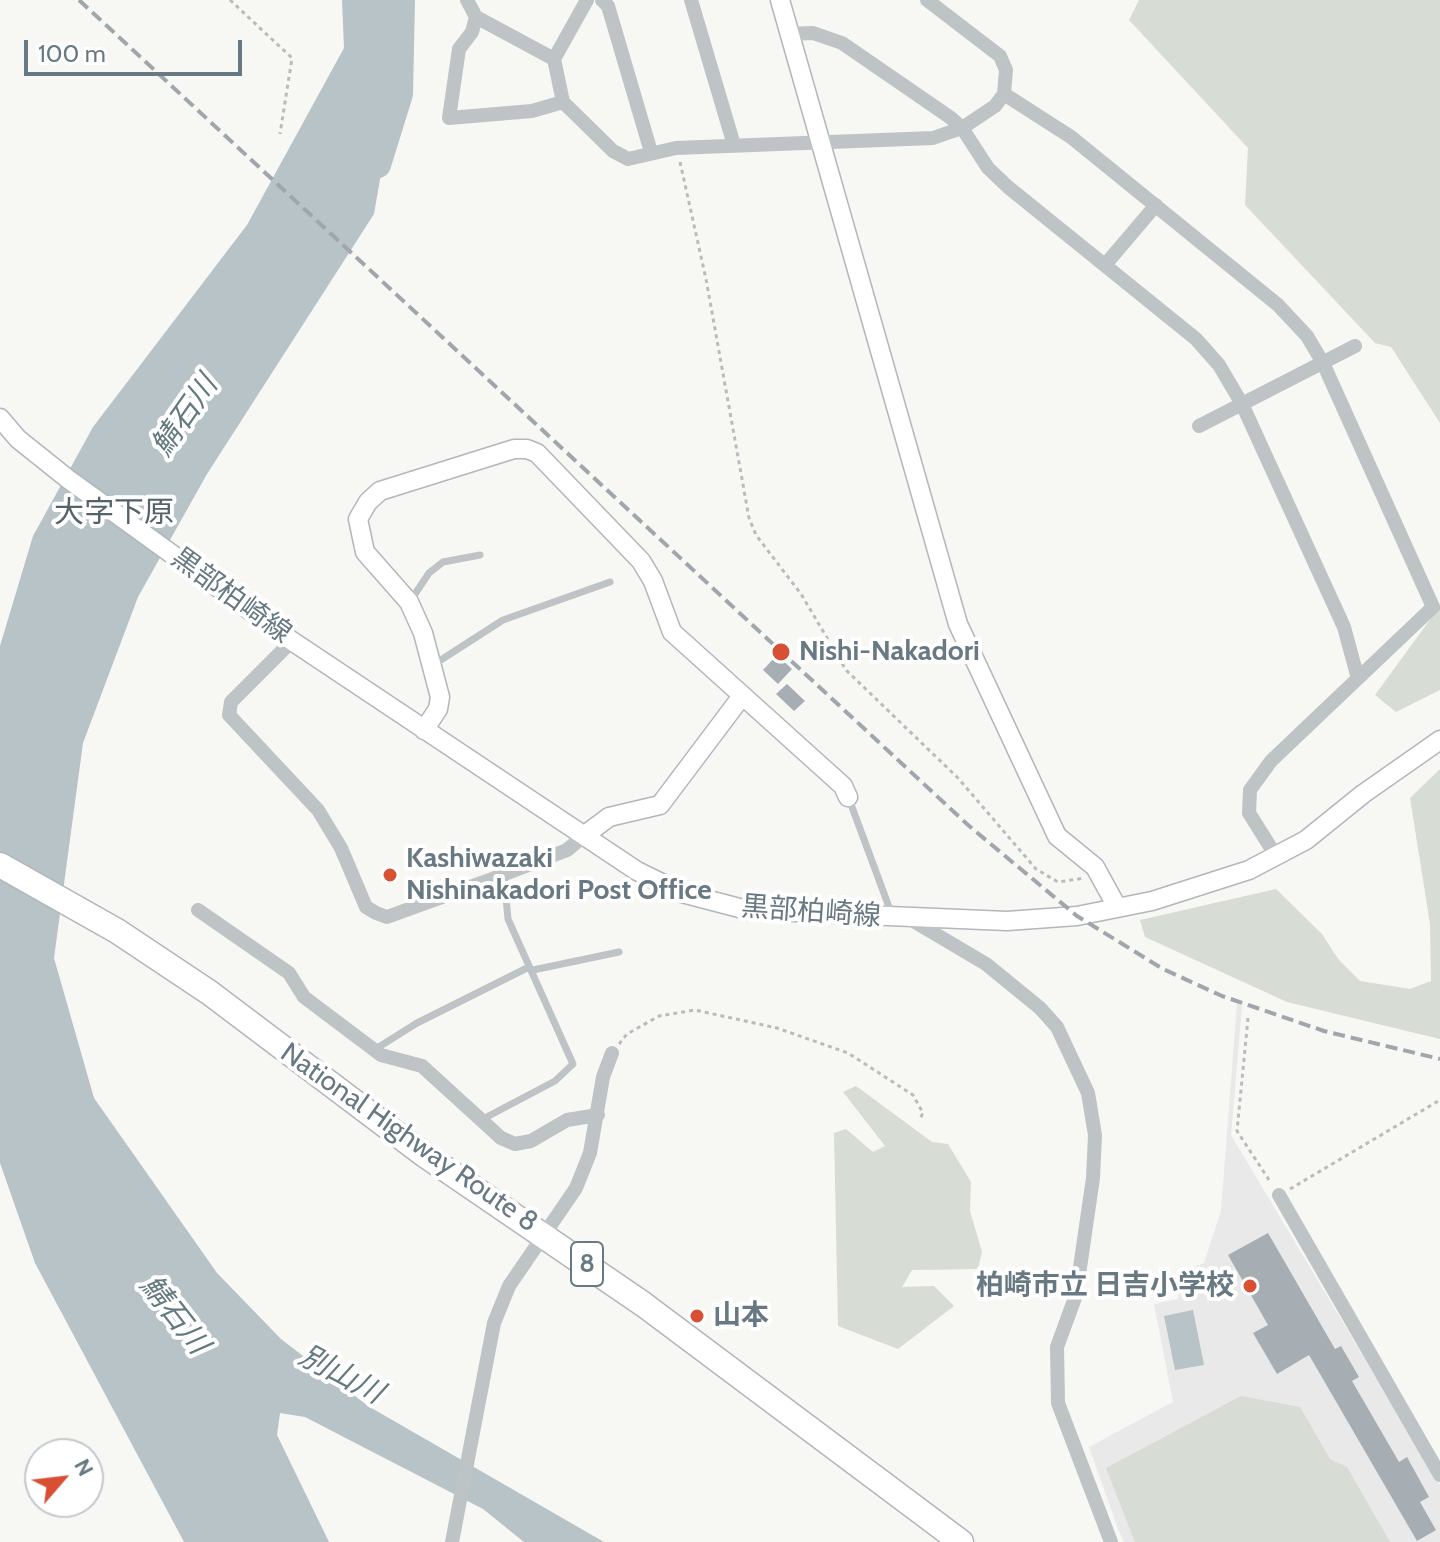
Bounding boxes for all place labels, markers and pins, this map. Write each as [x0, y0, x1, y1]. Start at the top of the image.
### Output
place label: Nishi-Nakadori [799, 635, 980, 669]
marker: Nishi-Nakadori [770, 641, 792, 663]
place label: Kashiwazaki Nishinakadori Post Office [406, 842, 712, 908]
marker: Kashiwazaki Nishinakadori Post Office [381, 866, 399, 884]
place label: 柏崎市立 日吉小学校 [976, 1269, 1234, 1303]
marker: 柏崎市立 日吉小学校 [1241, 1277, 1259, 1295]
place label: 山本 [713, 1299, 769, 1333]
marker: 山本 [688, 1307, 706, 1325]

